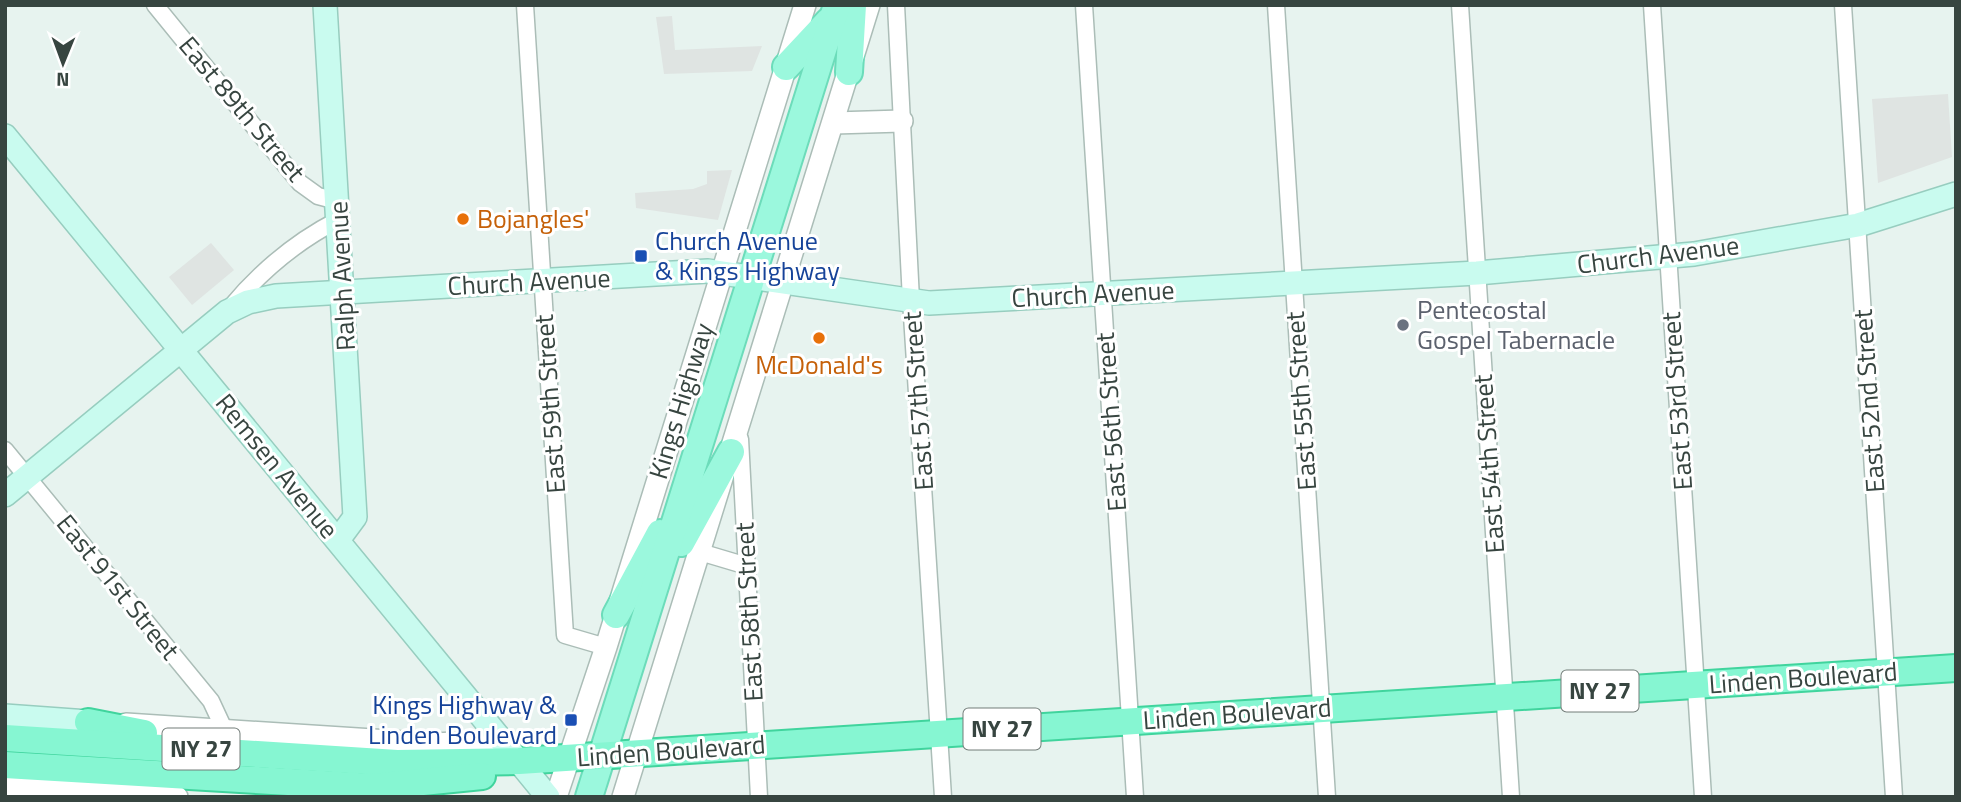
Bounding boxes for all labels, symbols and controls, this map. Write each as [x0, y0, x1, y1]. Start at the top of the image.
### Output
street label: East 89th Street [170, 27, 315, 190]
north arrow [28, 28, 98, 98]
text: N [56, 66, 70, 95]
place label: Bojangles' [477, 199, 589, 238]
street label: Ralph Avenue [318, 200, 365, 352]
marker: Bojangles' [455, 211, 471, 227]
place label: Church Avenue & Kings Highway [655, 221, 840, 290]
street label: Church Avenue [1575, 225, 1741, 284]
marker: Church Avenue & Kings Highway [633, 248, 649, 264]
street label: Church Avenue [447, 258, 611, 305]
street label: Church Avenue [1011, 270, 1175, 317]
place label: Pentecostal Gospel Tabernacle [1417, 290, 1615, 359]
street label: East 52nd Street [1843, 308, 1894, 494]
street label: East 57th Street [892, 310, 943, 492]
street label: East 55th Street [1275, 310, 1326, 492]
street label: East 53rd Street [1651, 311, 1702, 491]
street label: East 59th Street [524, 313, 575, 495]
marker: Pentecostal Gospel Tabernacle [1395, 317, 1411, 333]
street label: Kings Highway [638, 318, 723, 484]
marker: McDonald's [811, 330, 827, 346]
street label: East 56th Street [1085, 331, 1136, 513]
place label: McDonald's [755, 345, 883, 384]
street label: East 54th Street [1463, 373, 1514, 555]
street label: Remsen Avenue [207, 385, 348, 547]
street label: East 91st Street [47, 505, 189, 668]
street label: East 58th Street [724, 521, 773, 703]
street label: Linden Boulevard [1707, 651, 1899, 704]
road number: NY 27 [1562, 670, 1638, 712]
place label: Kings Highway & Linden Boulevard [368, 685, 557, 754]
street label: Linden Boulevard [1141, 687, 1333, 740]
road number: NY 27 [964, 708, 1040, 750]
marker: Kings Highway & Linden Boulevard [563, 712, 579, 728]
street label: Linden Boulevard [575, 724, 767, 777]
road number: NY 27 [162, 728, 240, 770]

